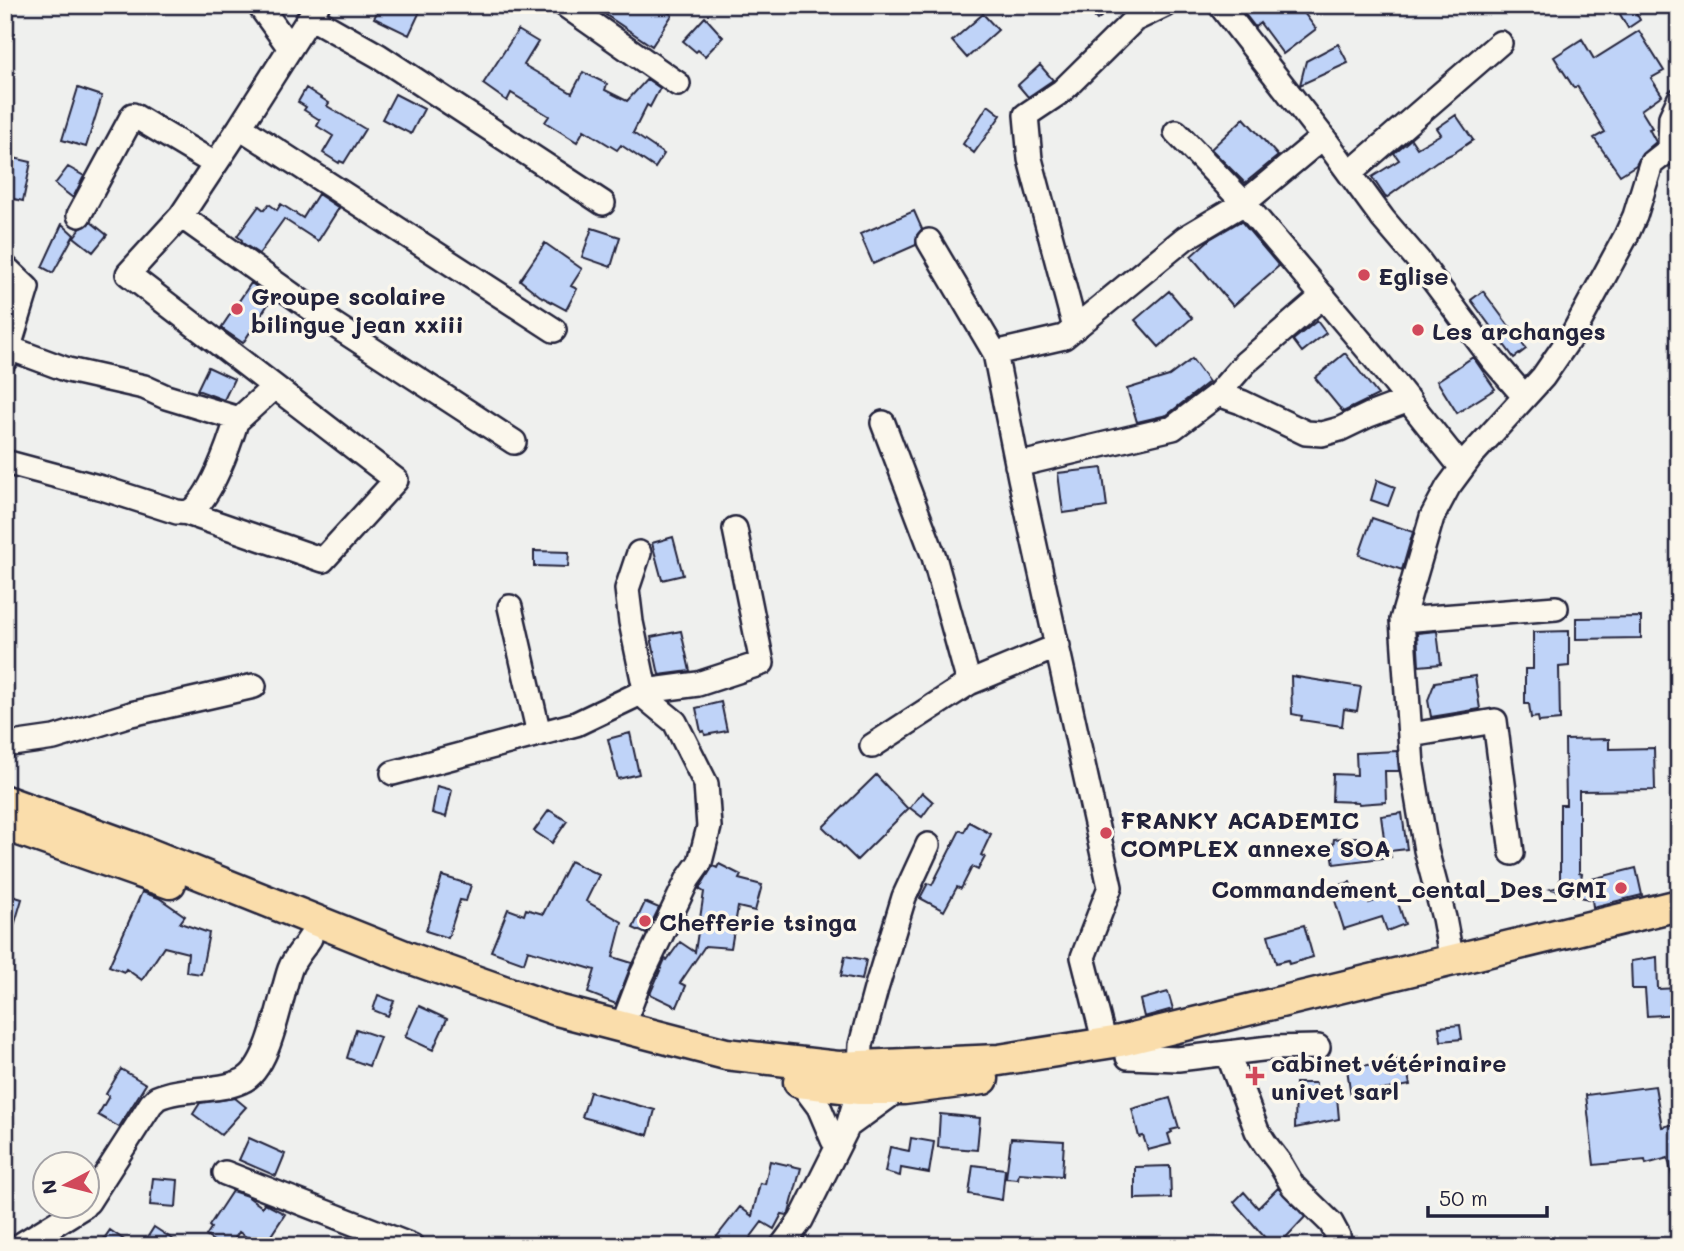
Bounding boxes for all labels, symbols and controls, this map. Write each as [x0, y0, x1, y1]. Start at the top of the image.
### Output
place label: Eglise [1378, 260, 1449, 291]
marker: Eglise [1356, 267, 1372, 283]
place label: Groupe scolaire bilingue jean xxiii [251, 280, 464, 339]
marker: Groupe scolaire bilingue jean xxiii [229, 301, 245, 317]
place label: Les archanges [1432, 315, 1606, 346]
marker: Les archanges [1410, 322, 1426, 338]
place label: FRANKY ACADEMIC COMPLEX annexe SOA [1120, 804, 1391, 863]
marker: FRANKY ACADEMIC COMPLEX annexe SOA [1098, 825, 1114, 841]
place label: Commandement_cental_Des_GMI [1211, 873, 1607, 904]
marker: Commandement_cental_Des_GMI [1613, 880, 1629, 896]
place label: Chefferie tsinga [659, 906, 857, 937]
marker: Chefferie tsinga [637, 913, 653, 929]
place label: cabinet vétérinaire univet sarl [1271, 1047, 1506, 1106]
marker: cabinet vétérinaire univet sarl [1245, 1066, 1265, 1086]
north arrow [32, 1150, 102, 1220]
scale bar [1428, 1174, 1548, 1218]
text: N [35, 1178, 62, 1196]
text: 50 m [1439, 1184, 1488, 1211]

